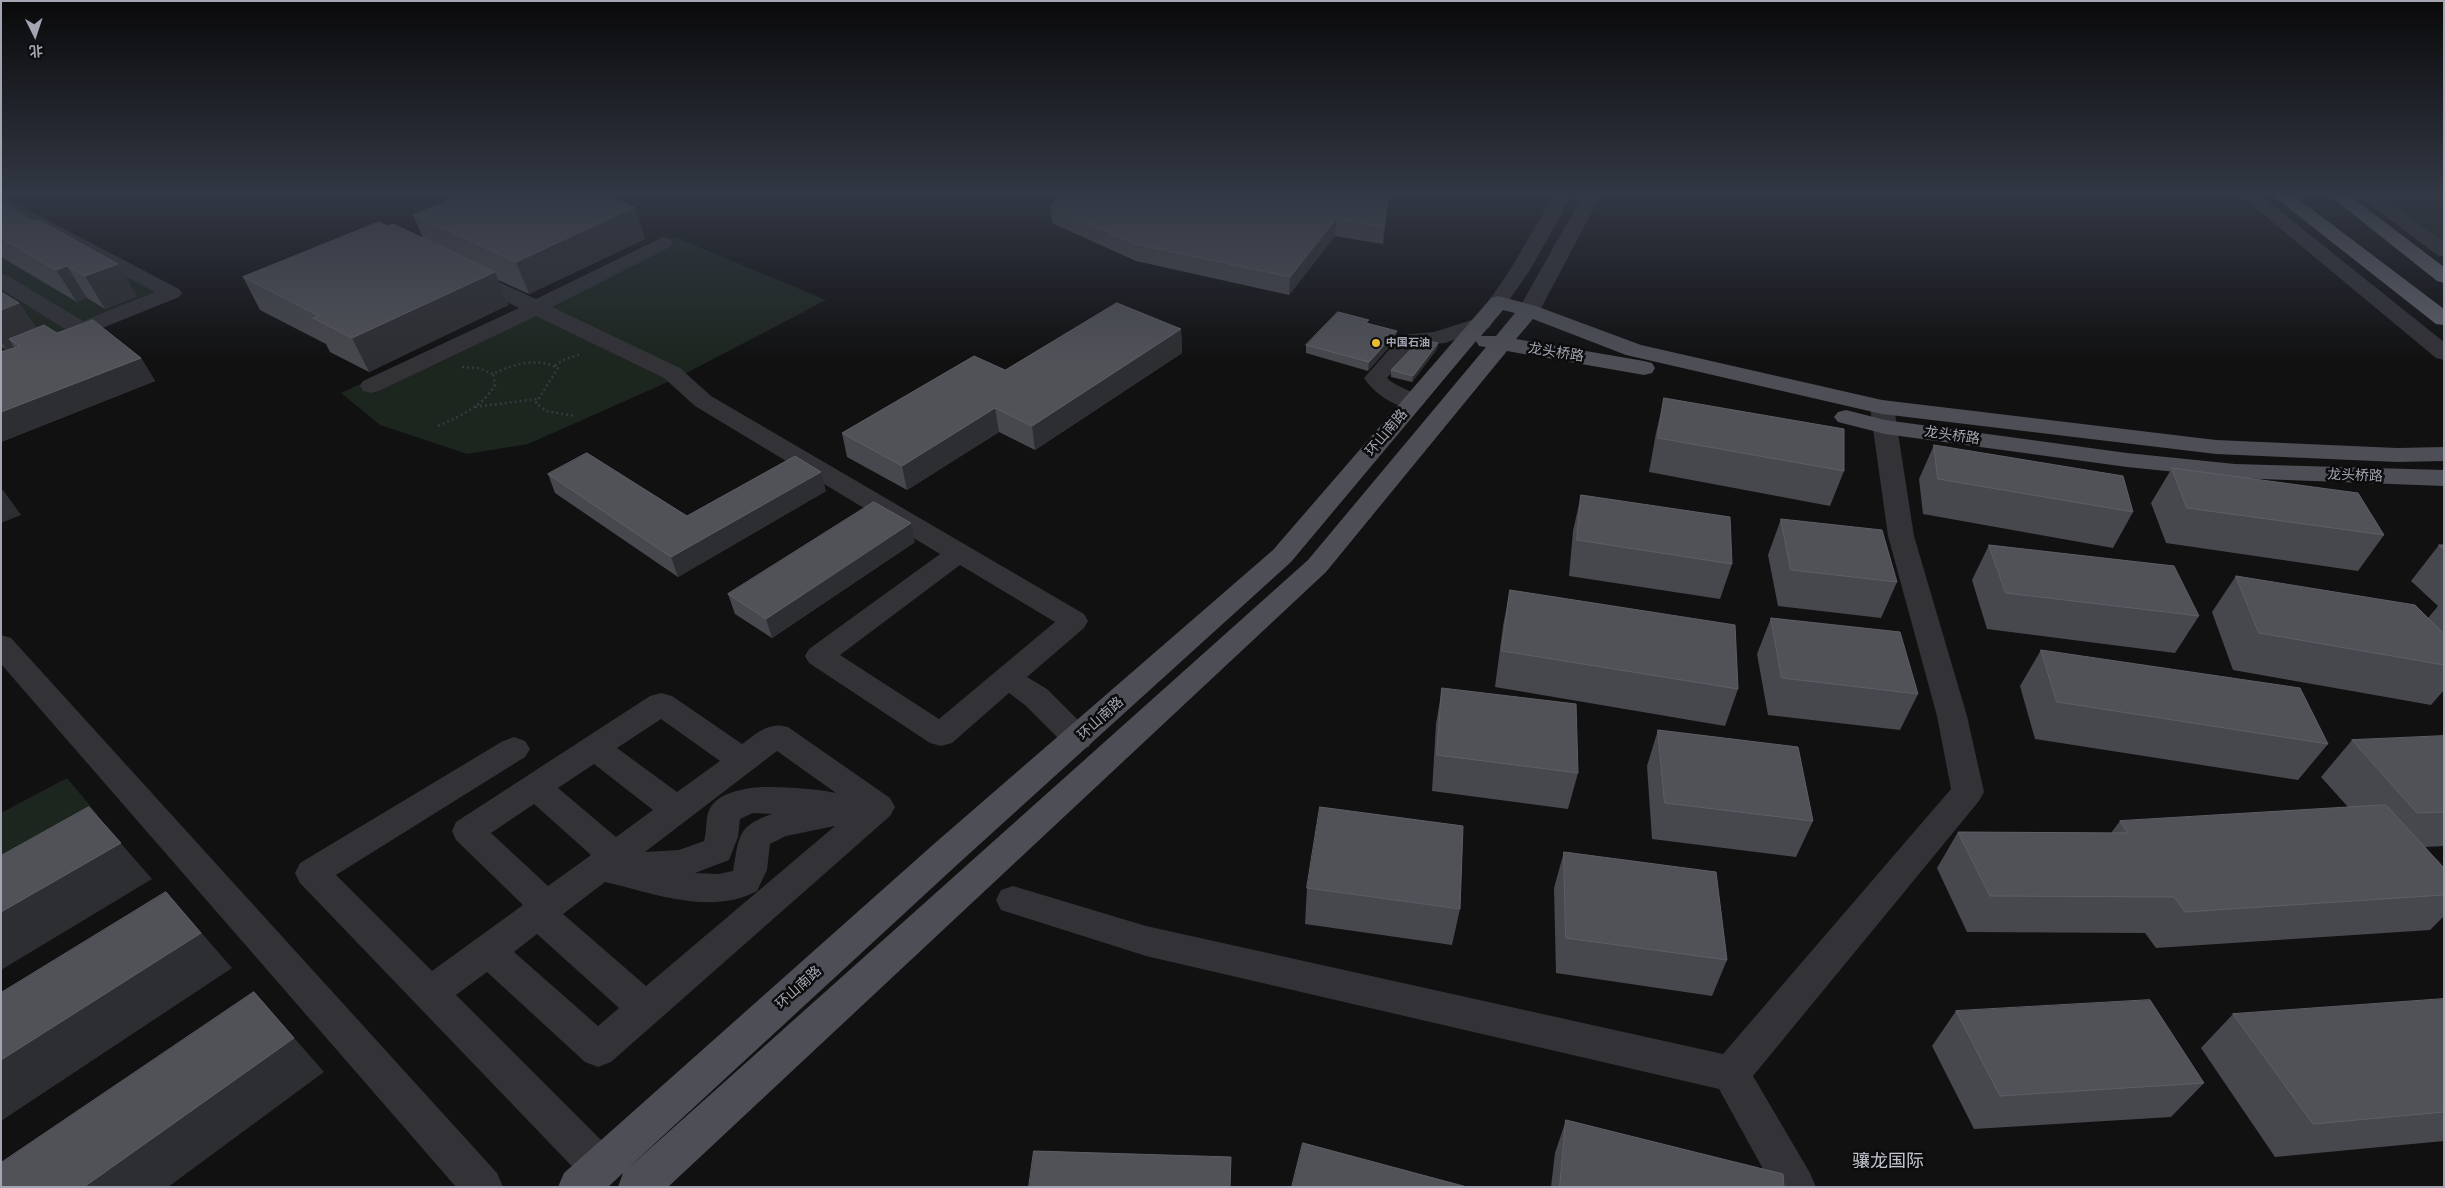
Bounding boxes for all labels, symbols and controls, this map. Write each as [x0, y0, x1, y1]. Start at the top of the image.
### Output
north arrow [10, 10, 60, 60]
text: 北 [29, 41, 44, 59]
place label: 中国石油 [1386, 336, 1430, 350]
marker: 中国石油 [1370, 337, 1382, 349]
street label: 龙头桥路 [1527, 340, 1585, 366]
street label: 环山南路 [1363, 406, 1411, 460]
street label: 龙头桥路 [1923, 424, 1981, 448]
street label: 龙头桥路 [2327, 467, 2383, 485]
street label: 环山南路 [1075, 694, 1127, 744]
street label: 环山南路 [773, 963, 825, 1013]
district label: 骧龙国际 [1852, 1151, 1924, 1173]

